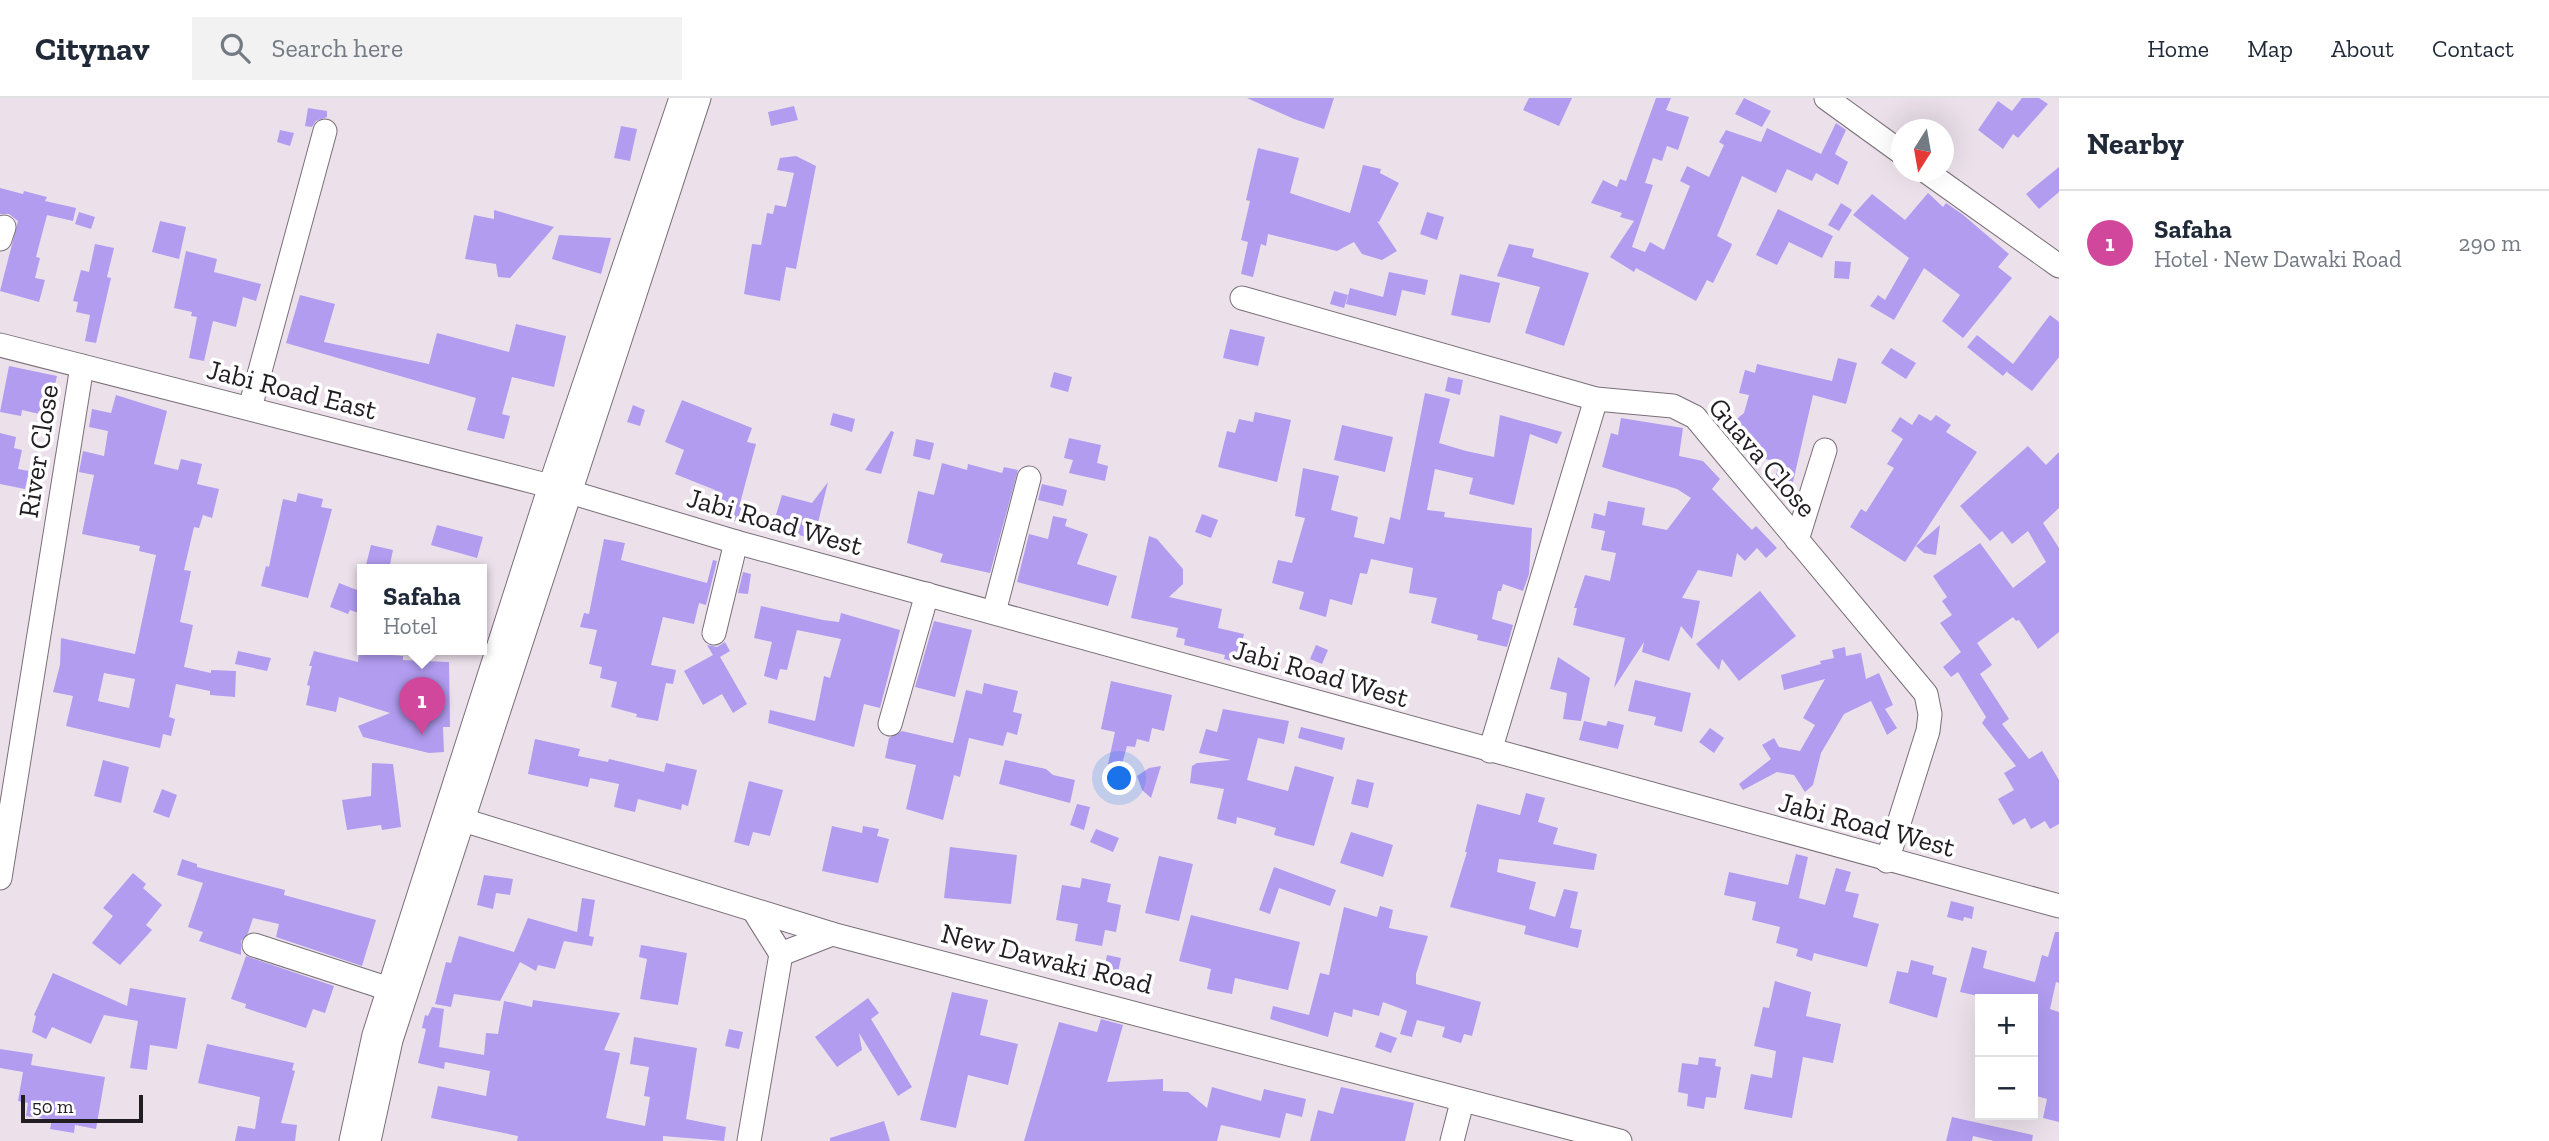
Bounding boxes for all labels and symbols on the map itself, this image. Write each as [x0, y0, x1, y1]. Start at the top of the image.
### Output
north arrow [1891, 119, 1954, 182]
street label: Jabi Road East [204, 352, 381, 427]
street label: River Close [12, 382, 65, 520]
street label: Guava Close [1702, 391, 1823, 524]
street label: Jabi Road West [683, 481, 867, 562]
street label: Jabi Road West [1229, 633, 1413, 714]
pin: 1 [399, 677, 445, 735]
your location [1102, 761, 1136, 795]
street label: Jabi Road West [1775, 785, 1959, 864]
street label: New Dawaki Road [938, 916, 1156, 1001]
scale bar [21, 1092, 144, 1124]

